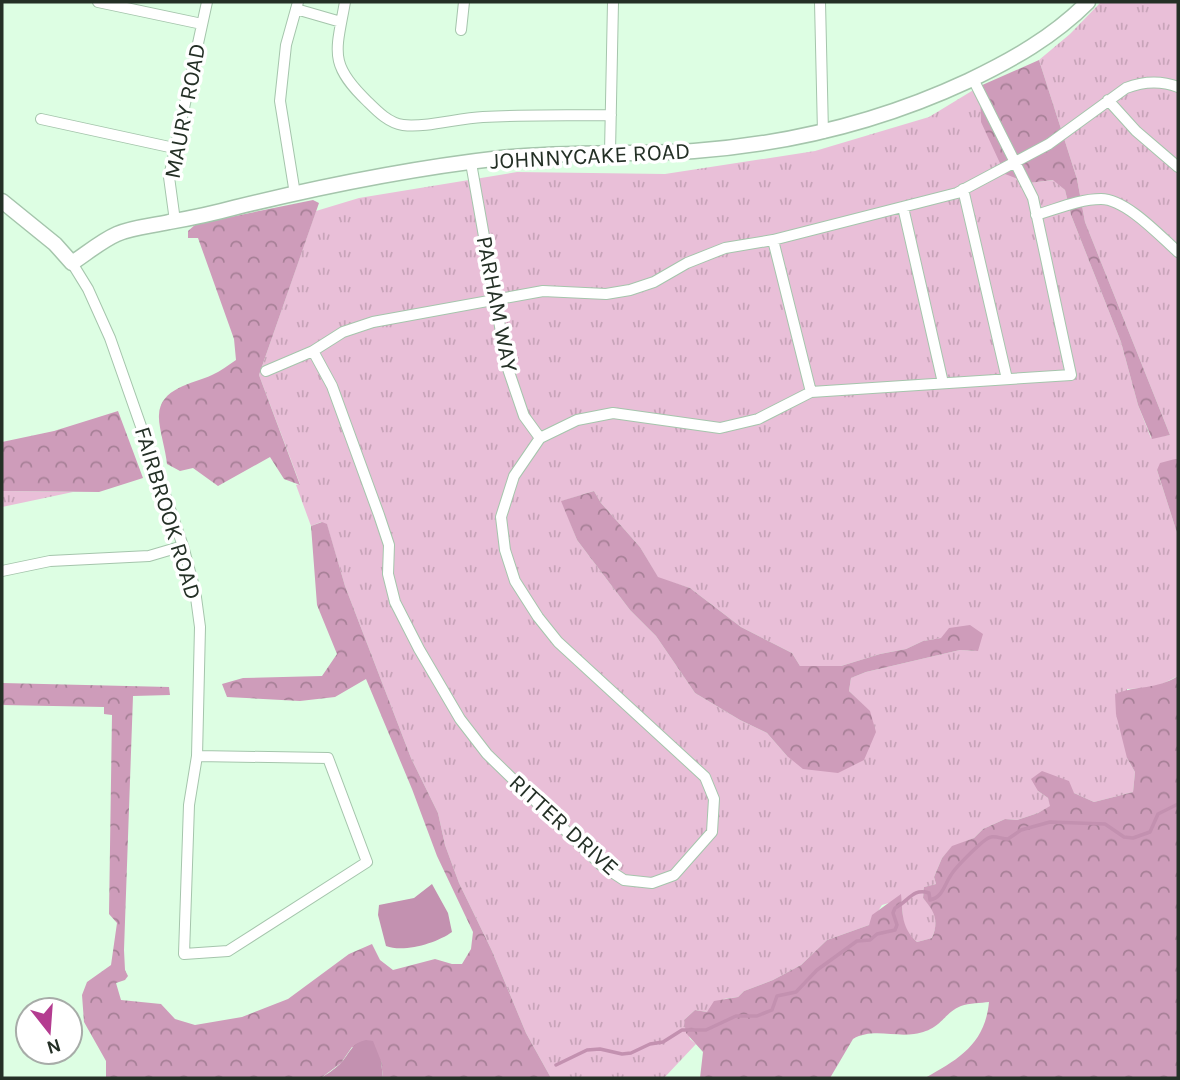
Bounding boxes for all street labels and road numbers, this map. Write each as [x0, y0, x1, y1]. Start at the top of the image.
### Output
street label: MAURY ROAD [159, 41, 211, 181]
street label: JOHNNYCAKE ROAD [489, 137, 691, 175]
street label: PARHAM WAY [471, 234, 523, 375]
street label: FAIRBROOK ROAD [129, 423, 207, 603]
street label: RITTER DRIVE [504, 769, 624, 881]

